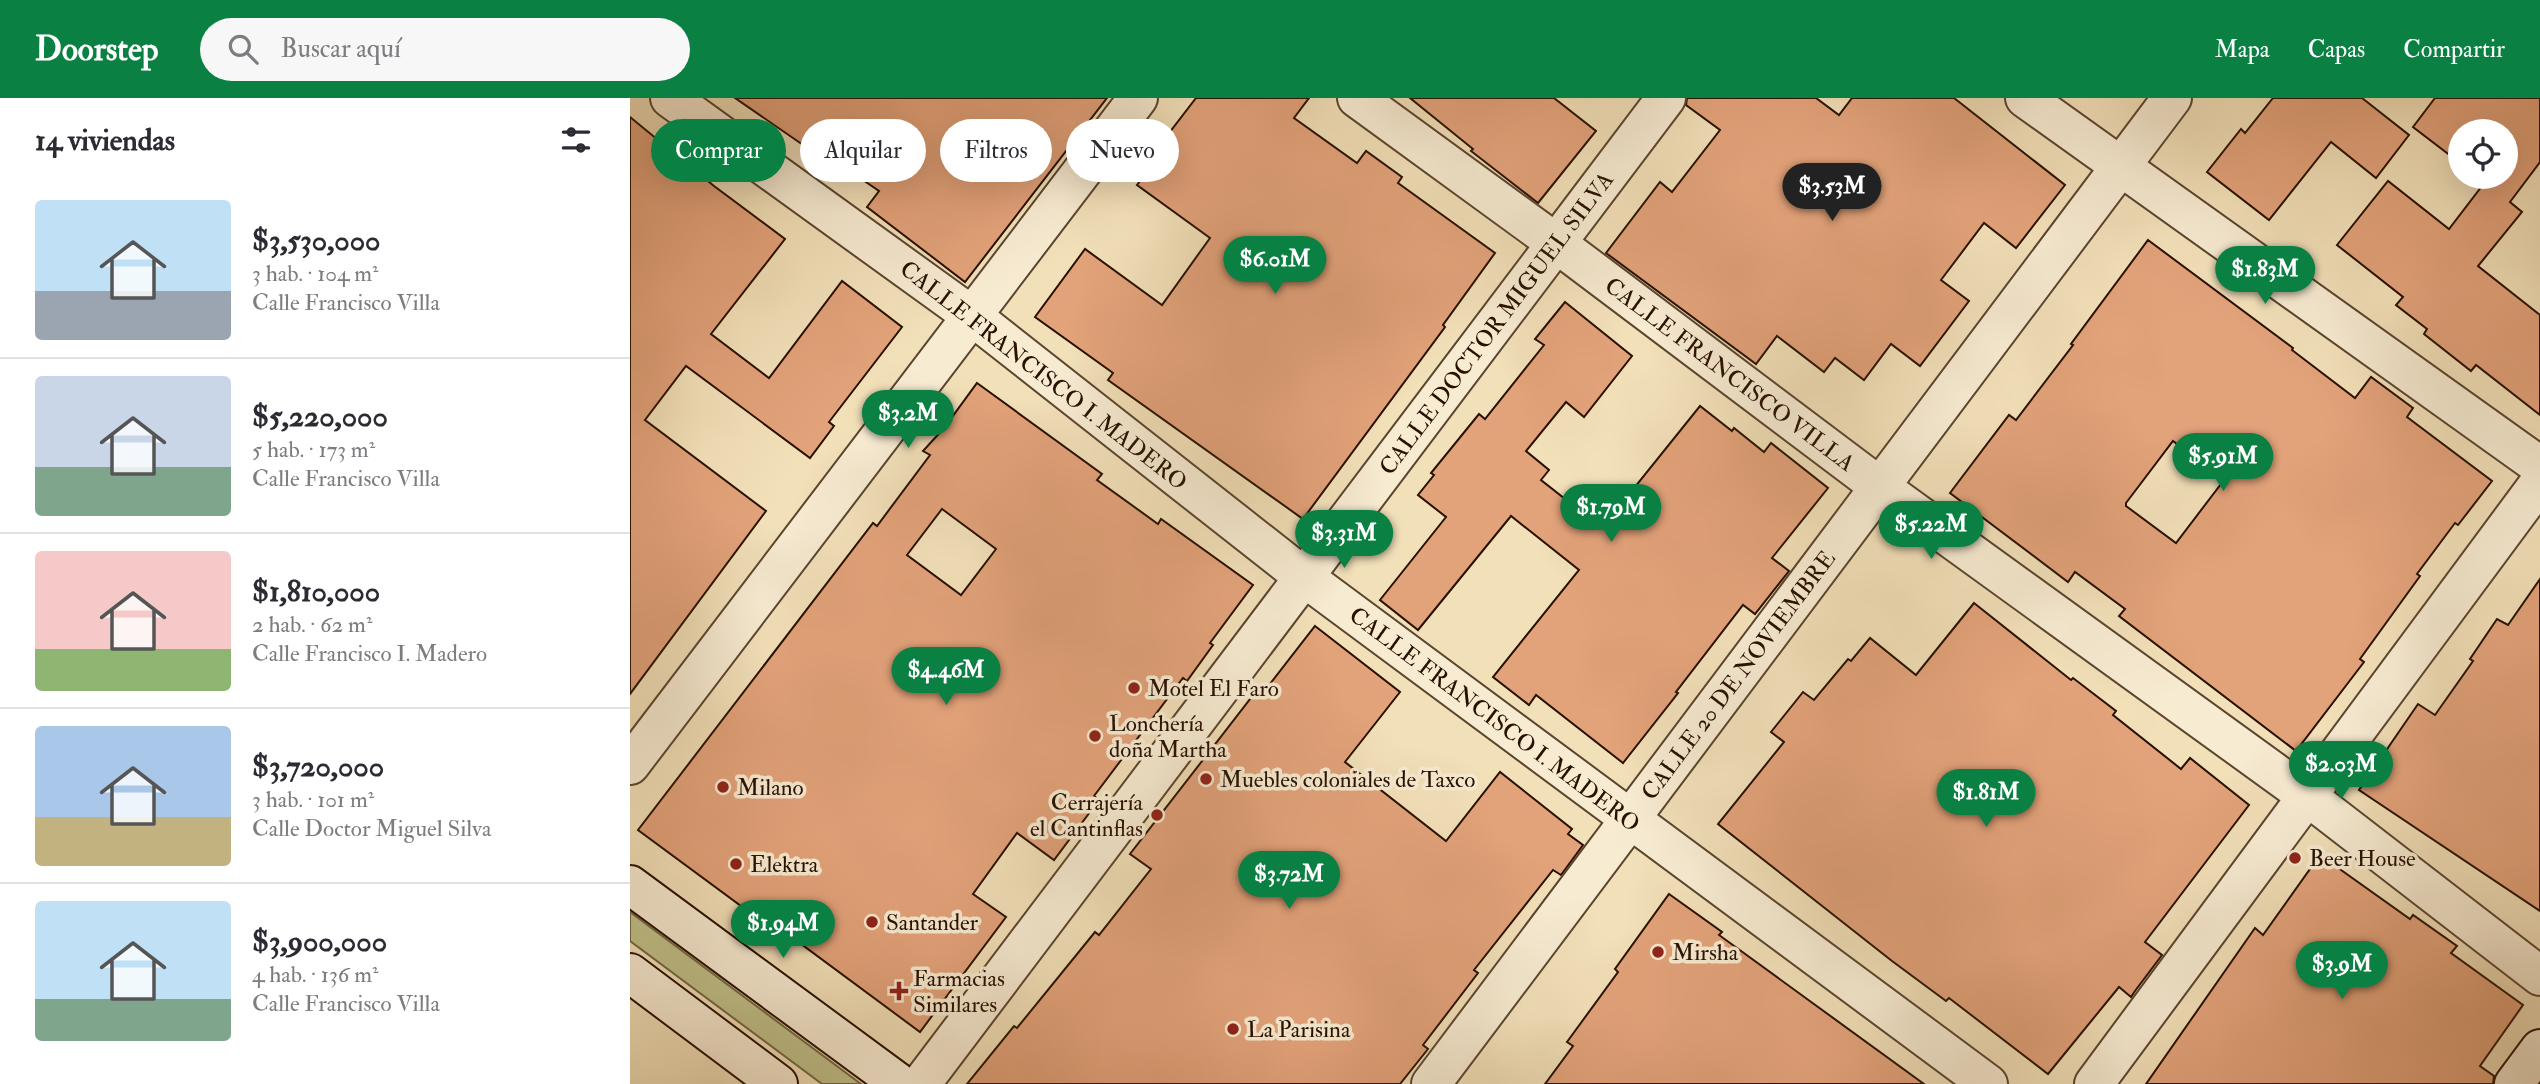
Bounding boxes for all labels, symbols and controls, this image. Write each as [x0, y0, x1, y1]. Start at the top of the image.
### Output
search box [200, 18, 690, 81]
text: Doorstep [35, 29, 158, 70]
icon: search [224, 30, 262, 68]
text: Buscar aquí [280, 33, 401, 65]
text: Mapa [2215, 34, 2270, 65]
text: Capas [2308, 34, 2365, 65]
text: Compartir [2403, 34, 2505, 65]
chip: Comprar [651, 119, 786, 182]
chip: Alquilar [800, 119, 926, 182]
chip: Filtros [940, 119, 1052, 182]
chip: Nuevo [1066, 119, 1179, 182]
map controls [2448, 119, 2518, 189]
button: locate [2448, 119, 2518, 189]
icon: filters [557, 121, 595, 159]
text: 14 viviendas [35, 122, 175, 159]
pin: $3.53M [1775, 164, 1889, 223]
street label: CALLE DOCTOR MIGUEL SILVA [1373, 166, 1620, 481]
text: $3.53M [1798, 171, 1866, 200]
text: $3,530,000 [252, 222, 380, 259]
icon: home [91, 228, 175, 312]
pin: $6.01M [1218, 236, 1332, 296]
text: $6.01M [1239, 244, 1311, 273]
pin: $1.83M [2208, 246, 2322, 306]
street label: CALLE FRANCISCO I. MADERO [894, 254, 1193, 497]
text: $1.83M [2231, 254, 2299, 283]
text: 3 hab. · 104 m² [252, 259, 379, 288]
street label: CALLE FRANCISCO VILLA [1599, 271, 1861, 478]
text: Calle Francisco Villa [252, 288, 440, 317]
pin: $3.2M [859, 390, 957, 450]
text: $5,220,000 [252, 398, 388, 435]
text: $3.2M [878, 398, 938, 427]
icon: home [91, 404, 175, 488]
pin: $5.91M [2166, 434, 2280, 493]
text: 5 hab. · 173 m² [252, 435, 375, 464]
text: $5.91M [2188, 441, 2258, 470]
text: Calle Francisco Villa [252, 464, 440, 493]
pin: $1.79M [1554, 484, 1668, 544]
text: $1.79M [1576, 492, 1646, 521]
pin: $5.22M [1874, 502, 1988, 561]
text: $5.22M [1895, 509, 1967, 538]
pin: $3.31M [1287, 510, 1401, 570]
text: $3.31M [1311, 518, 1377, 547]
street label: CALLE 20 DE NOVIEMBRE [1635, 545, 1842, 806]
text: $1,810,000 [252, 573, 380, 610]
icon: home [91, 579, 175, 663]
street label: CALLE FRANCISCO I. MADERO [1344, 601, 1646, 838]
text: 2 hab. · 62 m² [252, 610, 372, 639]
text: Calle Francisco I. Madero [252, 639, 487, 668]
pin: $4.46M [889, 648, 1003, 707]
text: $4.46M [908, 655, 984, 684]
place label: Motel El Faro [1148, 674, 1279, 703]
marker: Motel El Faro [1126, 680, 1142, 696]
place label: Lonchería doña Martha [1109, 709, 1227, 764]
marker: Lonchería doña Martha [1087, 728, 1103, 744]
pin: $2.03M [2284, 742, 2398, 801]
text: $3,720,000 [252, 748, 384, 785]
text: $2.03M [2305, 749, 2377, 778]
icon: home [91, 754, 175, 838]
place label: Muebles coloniales de Taxco [1220, 765, 1475, 794]
pin: $1.81M [1929, 770, 2043, 829]
marker: Muebles coloniales de Taxco [1198, 771, 1214, 787]
place label: Milano [737, 773, 804, 802]
text: $1.81M [1953, 777, 2019, 806]
marker: Milano [715, 779, 731, 795]
text: 3 hab. · 101 m² [252, 785, 374, 814]
place label: Cerrajería el Cantinflas [1030, 788, 1144, 843]
marker: Cerrajería el Cantinflas [1149, 807, 1165, 823]
text: Calle Doctor Miguel Silva [252, 814, 491, 843]
place label: Beer House [2309, 844, 2416, 873]
place label: Elektra [750, 850, 819, 879]
marker: Beer House [2287, 850, 2303, 866]
pin: $3.72M [1232, 852, 1346, 911]
marker: Elektra [728, 856, 744, 872]
text: $3.72M [1254, 859, 1324, 888]
pin: $1.94M [726, 900, 840, 960]
text: $1.94M [747, 908, 819, 937]
place label: Santander [886, 908, 979, 937]
marker: Santander [864, 914, 880, 930]
text: $3,900,000 [252, 923, 387, 960]
icon: home [91, 929, 175, 1013]
place label: Mirsha [1672, 938, 1739, 967]
pin: $3.9M [2293, 942, 2391, 1001]
marker: Mirsha [1650, 944, 1666, 960]
text: $3.9M [2312, 949, 2372, 978]
text: 4 hab. · 136 m² [252, 960, 379, 989]
place label: Farmacias Similares [913, 964, 1005, 1019]
marker: Farmacias Similares [891, 983, 907, 999]
text: Calle Francisco Villa [252, 989, 440, 1018]
place label: La Parisina [1247, 1015, 1351, 1044]
marker: La Parisina [1225, 1021, 1241, 1037]

